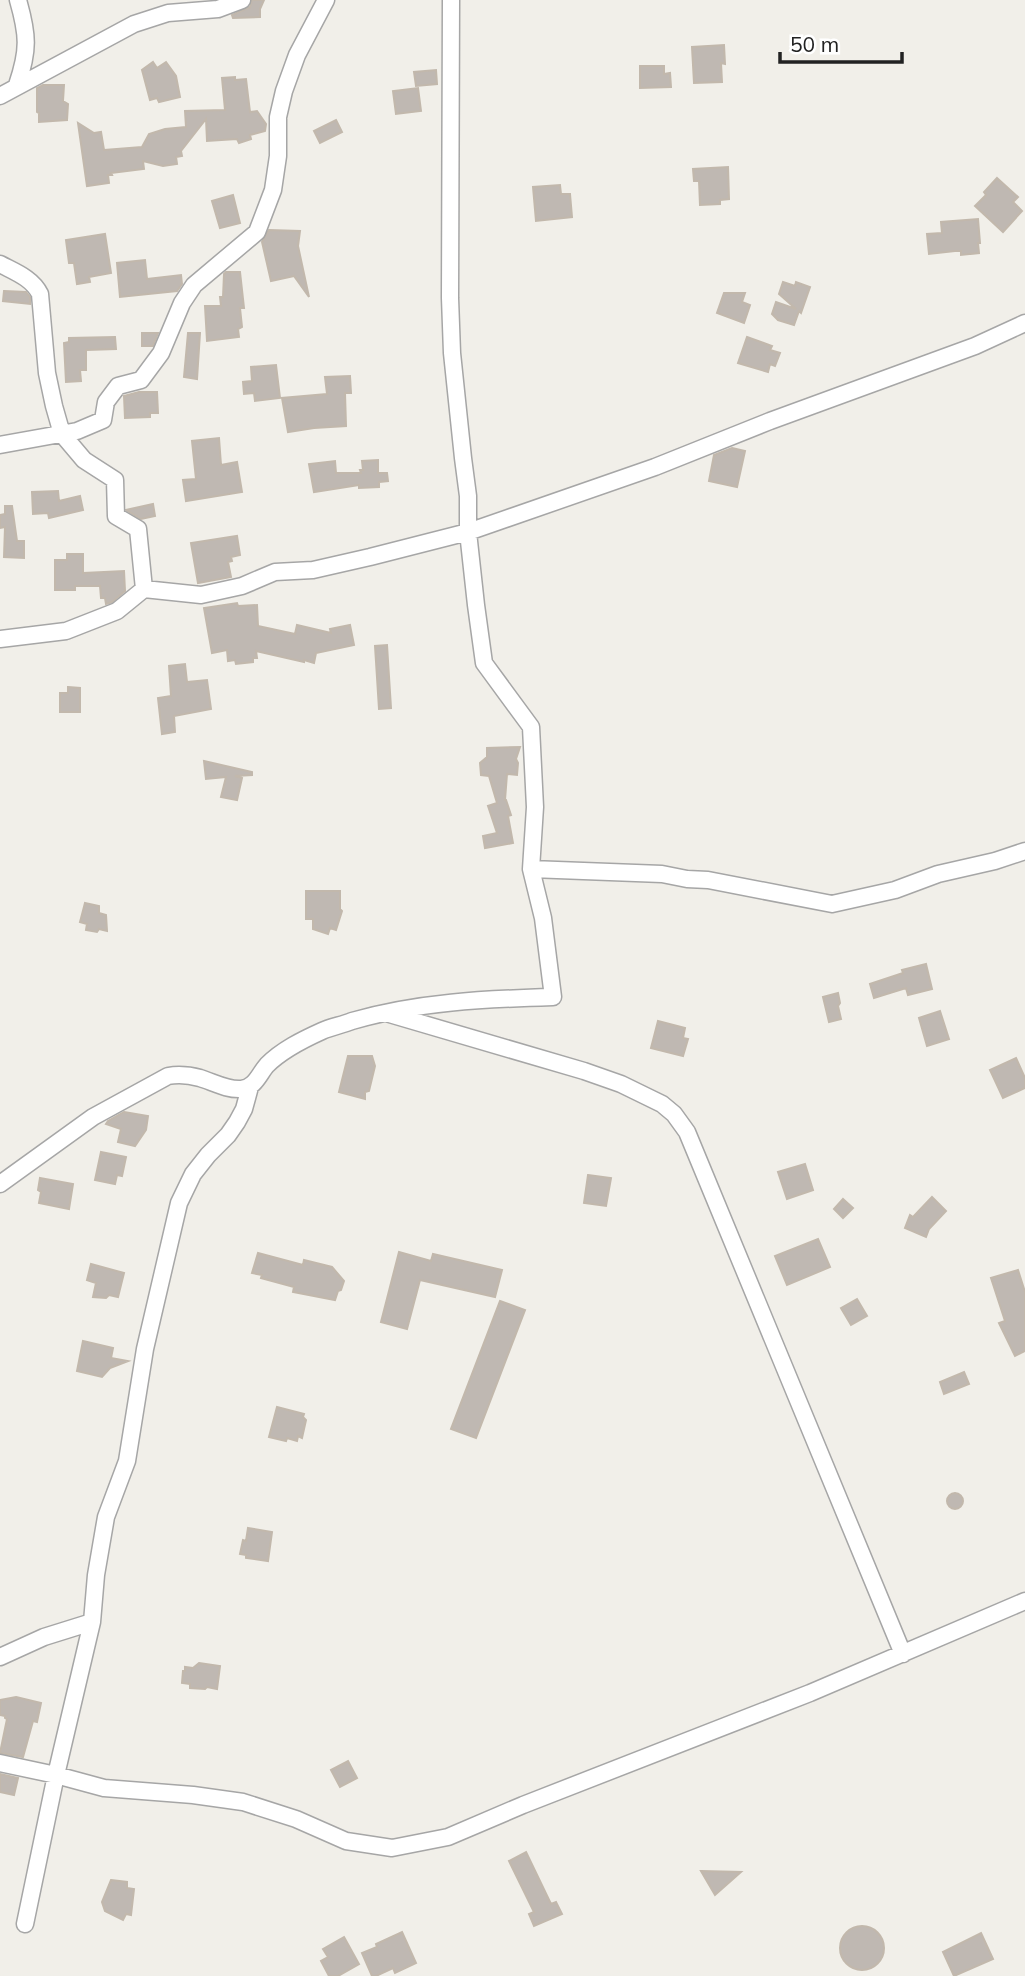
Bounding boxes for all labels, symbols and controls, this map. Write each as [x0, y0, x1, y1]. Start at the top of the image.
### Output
scale bar [780, 21, 902, 65]
text: 50 m [790, 31, 839, 57]

